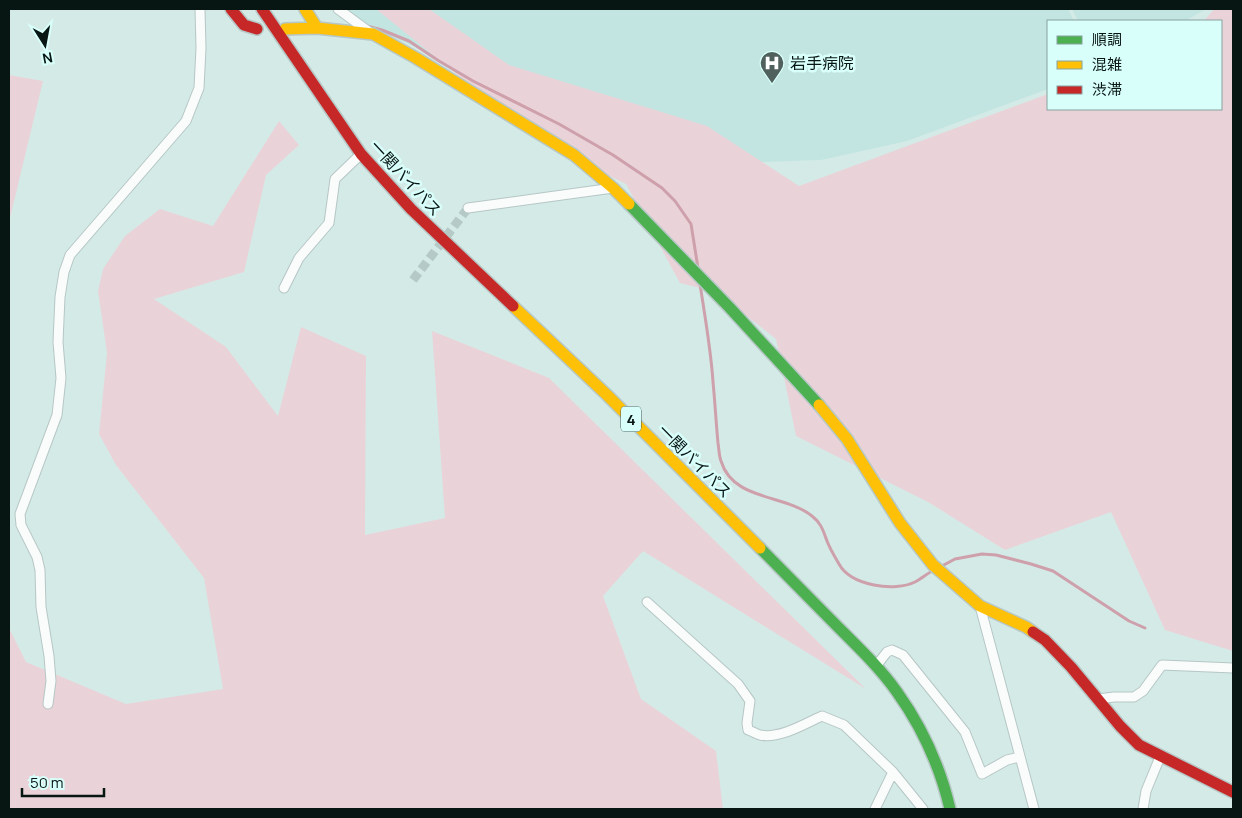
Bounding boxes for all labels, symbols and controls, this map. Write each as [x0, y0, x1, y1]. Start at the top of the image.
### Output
north arrow [20, 20, 70, 70]
legend [1047, 20, 1222, 110]
text: 順調 [1092, 29, 1122, 50]
text: N [41, 48, 54, 69]
hospital icon: 岩手病院 [759, 50, 785, 84]
place label: 岩手病院 [790, 52, 854, 74]
text: 混雑 [1092, 54, 1122, 75]
text: 渋滞 [1092, 79, 1122, 100]
street label: 一関バイパス [365, 136, 447, 220]
road number: 4 [621, 406, 641, 432]
street label: 一関バイパス [653, 419, 737, 503]
scale bar [22, 766, 105, 798]
text: 50 m [30, 772, 64, 793]

